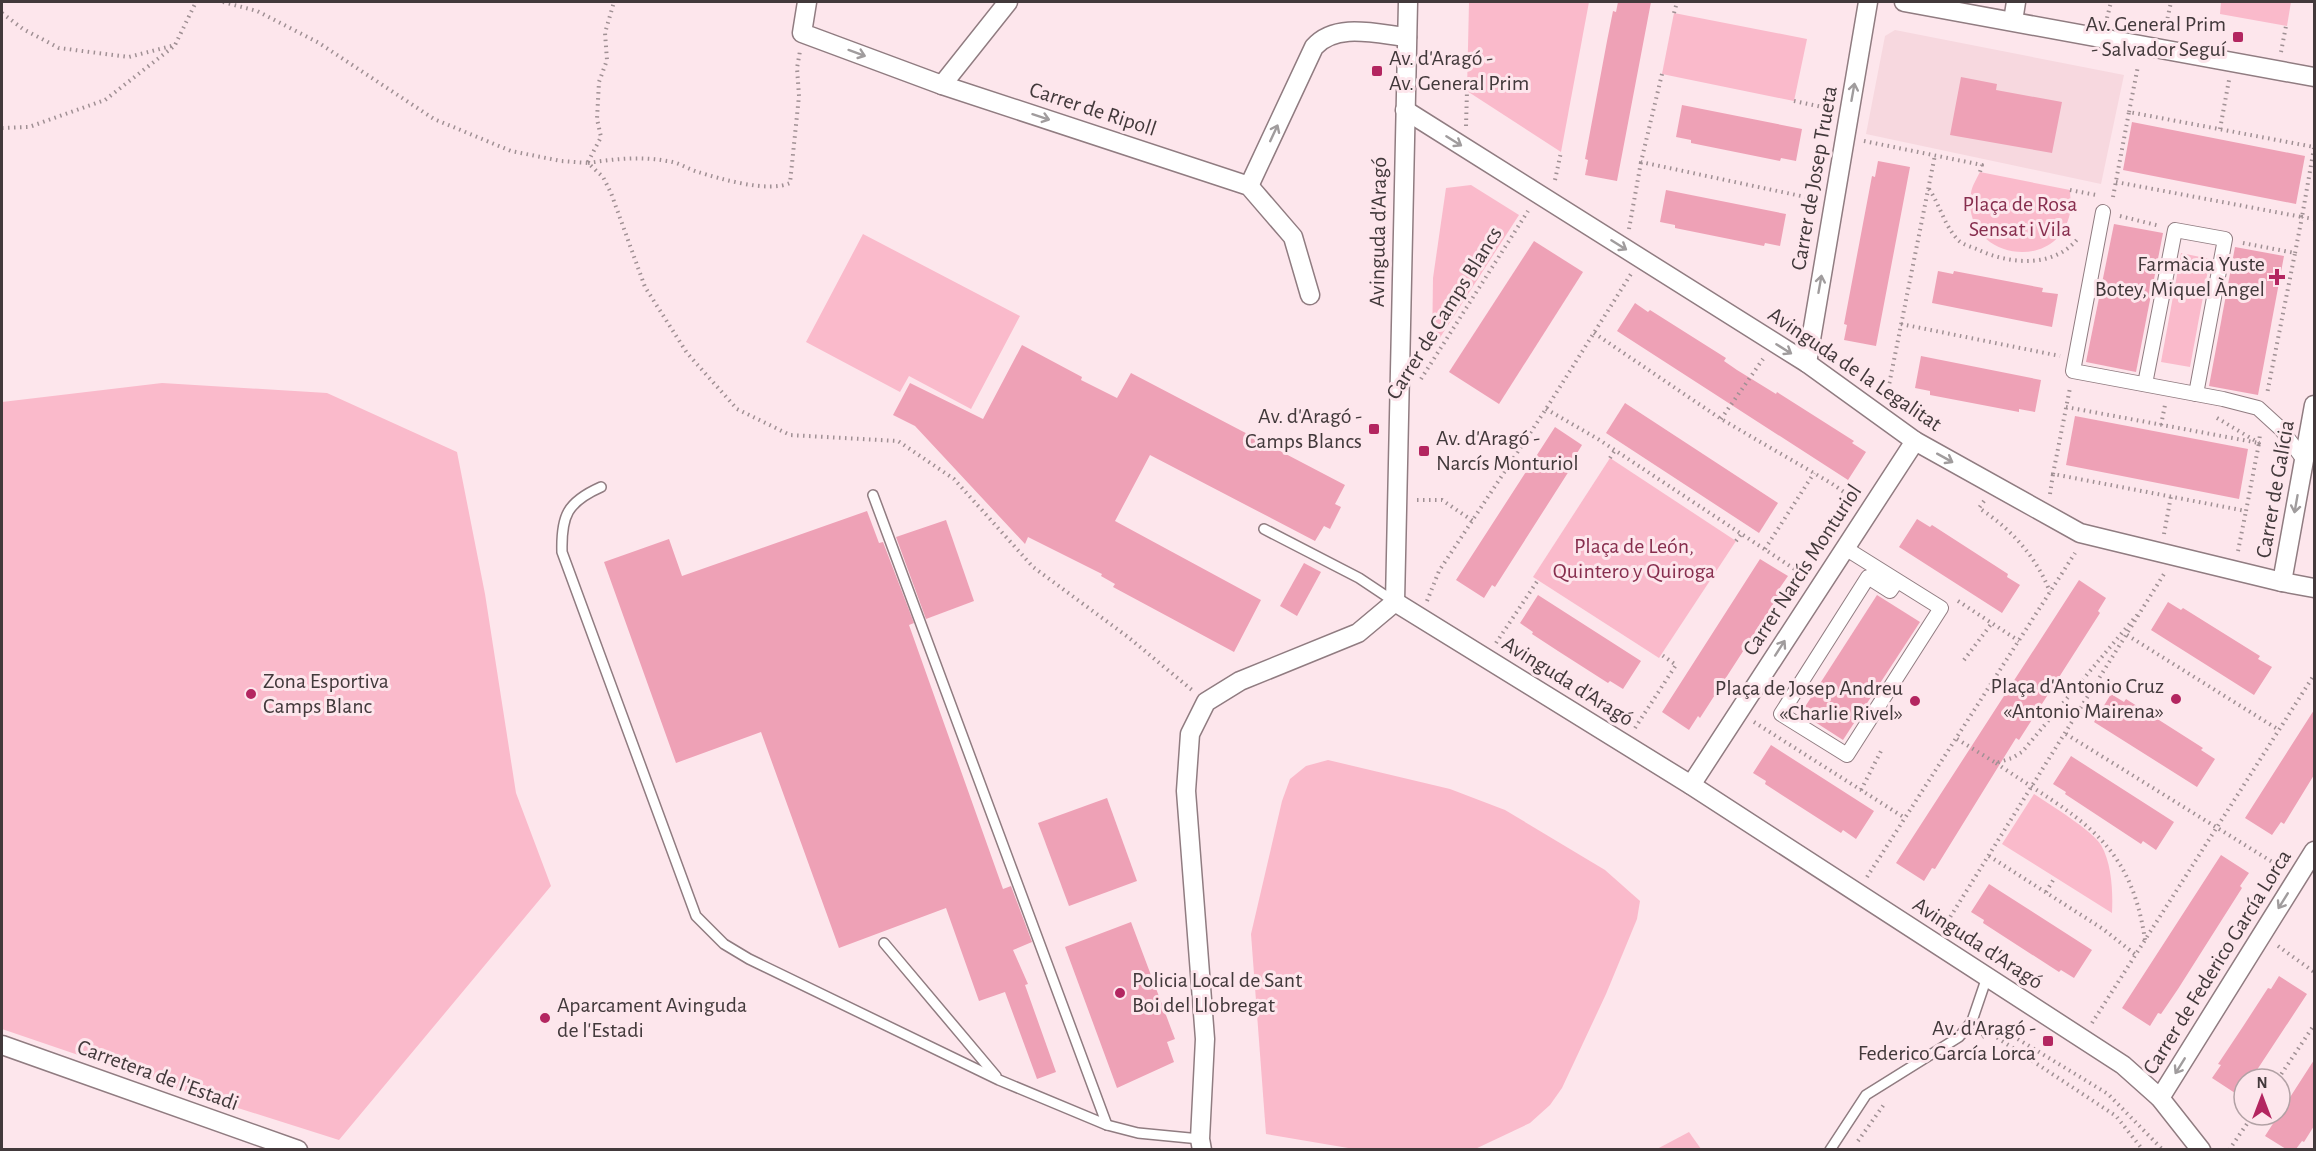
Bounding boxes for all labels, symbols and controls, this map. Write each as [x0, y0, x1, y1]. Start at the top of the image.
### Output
place label: Av. General Prim - Salvador Seguí [2086, 13, 2227, 60]
marker: Av. General Prim - Salvador Seguí [2231, 30, 2245, 44]
place label: Av. d'Aragó - Av. General Prim [1389, 47, 1529, 94]
one-way arrow [847, 48, 866, 59]
marker: Av. d'Aragó - Av. General Prim [1370, 64, 1384, 78]
street label: Carrer de Ripoll [1027, 78, 1159, 140]
one-way arrow [1848, 83, 1859, 102]
street label: Carrer de Josep Trueta [1787, 84, 1841, 272]
one-way arrow [1031, 113, 1050, 124]
one-way arrow [1268, 125, 1280, 143]
one-way arrow [1445, 135, 1462, 147]
street label: Avinguda d'Aragó [1366, 157, 1390, 307]
park label: Plaça de Rosa Sensat i Vila [1963, 193, 2077, 240]
street label: Carrer de Camps Blancs [1382, 223, 1506, 403]
one-way arrow [1610, 239, 1627, 251]
place label: Farmàcia Yuste Botey, Miquel Àngel [2095, 253, 2265, 300]
marker: Farmàcia Yuste Botey, Miquel Àngel [2270, 270, 2284, 284]
one-way arrow [1815, 275, 1826, 295]
street label: Avinguda de la Legalitat [1764, 303, 1946, 435]
one-way arrow [1775, 343, 1792, 355]
place label: Av. d'Aragó - Camps Blancs [1245, 405, 1362, 452]
street label: Carrer de Galícia [2252, 418, 2298, 560]
marker: Av. d'Aragó - Camps Blancs [1367, 422, 1381, 436]
place label: Av. d'Aragó - Narcís Monturiol [1436, 427, 1579, 474]
marker: Av. d'Aragó - Narcís Monturiol [1417, 444, 1431, 458]
one-way arrow [1937, 452, 1954, 464]
street label: Carrer Narcís Monturiol [1739, 480, 1865, 660]
one-way arrow [2290, 493, 2301, 513]
park label: Plaça de León, Quintero y Quiroga [1553, 535, 1715, 582]
street label: Avinguda d'Aragó [1498, 632, 1638, 730]
one-way arrow [1775, 640, 1787, 657]
place label: Zona Esportiva Camps Blanc [263, 670, 389, 717]
place label: Plaça d'Antonio Cruz «Antonio Mairena» [1991, 675, 2164, 722]
place label: Plaça de Josep Andreu «Charlie Rivel» [1715, 677, 1903, 724]
marker: Zona Esportiva Camps Blanc [244, 687, 258, 701]
marker: Plaça d'Antonio Cruz «Antonio Mairena» [2169, 692, 2183, 706]
marker: Plaça de Josep Andreu «Charlie Rivel» [1908, 694, 1922, 708]
street label: Carrer de Federico García Lorca [2139, 846, 2295, 1078]
one-way arrow [2277, 892, 2289, 909]
street label: Avinguda d'Aragó [1909, 893, 2047, 993]
place label: Policia Local de Sant Boi del Llobregat [1132, 969, 1302, 1016]
marker: Policia Local de Sant Boi del Llobregat [1113, 986, 1127, 1000]
place label: Aparcament Avinguda de l'Estadi [557, 994, 747, 1041]
marker: Aparcament Avinguda de l'Estadi [538, 1011, 552, 1025]
place label: Av. d'Aragó - Federico García Lorca [1858, 1017, 2036, 1064]
marker: Av. d'Aragó - Federico García Lorca [2041, 1034, 2055, 1048]
street label: Carretera de l'Estadi [74, 1036, 242, 1114]
one-way arrow [2173, 1057, 2185, 1074]
north arrow [2232, 1067, 2292, 1127]
text: N [2256, 1075, 2268, 1091]

